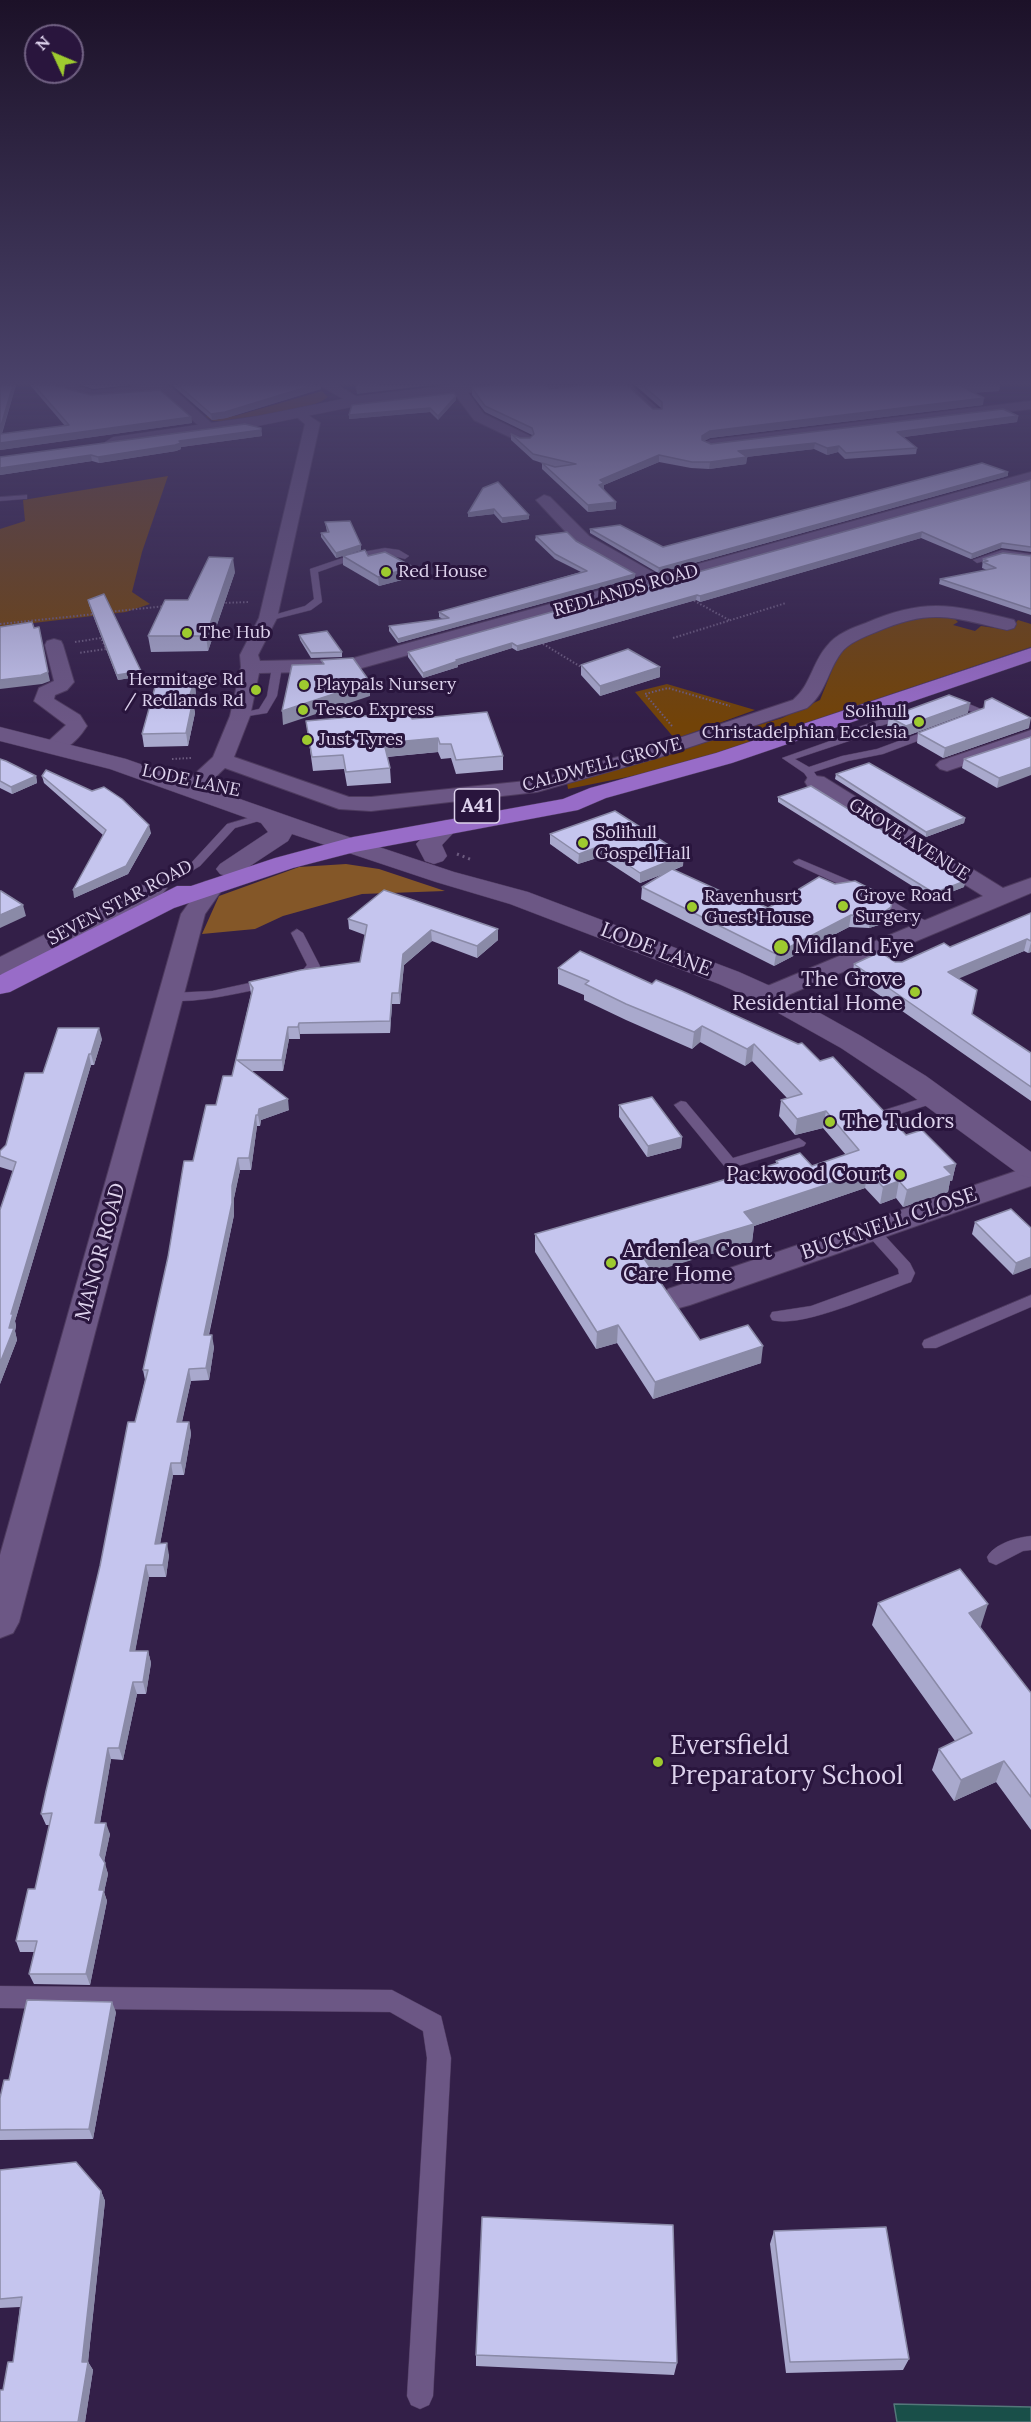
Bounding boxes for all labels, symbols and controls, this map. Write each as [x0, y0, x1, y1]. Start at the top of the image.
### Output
north arrow [24, 24, 84, 84]
text: N [31, 31, 54, 54]
street label: REDLANDS ROAD [551, 560, 701, 622]
place label: Red House [398, 561, 487, 583]
marker: Red House [379, 565, 393, 579]
place label: The Hub [199, 622, 271, 644]
marker: The Hub [180, 626, 194, 640]
place label: Hermitage Rd / Redlands Rd [124, 669, 244, 712]
place label: Playpals Nursery [316, 674, 456, 696]
marker: Playpals Nursery [297, 678, 311, 692]
marker: Hermitage Rd / Redlands Rd [249, 683, 263, 697]
place label: Tesco Express [315, 699, 434, 721]
place label: Solihull Christadelphian Ecclesia [702, 701, 907, 744]
marker: Tesco Express [296, 703, 310, 717]
marker: Solihull Christadelphian Ecclesia [912, 715, 926, 729]
place label: Just Tyres [319, 729, 403, 751]
marker: Just Tyres [300, 733, 314, 747]
street label: CALDWELL GROVE [520, 733, 684, 797]
street label: LODE LANE [140, 760, 242, 802]
road number: A41 [454, 789, 500, 823]
street label: GROVE AVENUE [844, 794, 974, 886]
place label: Solihull Gospel Hall [595, 822, 691, 864]
marker: Solihull Gospel Hall [576, 836, 590, 850]
street label: SEVEN STAR ROAD [44, 856, 196, 950]
place label: Grove Road Surgery [855, 885, 952, 928]
place label: Ravenhusrt Guest House [704, 886, 811, 928]
marker: Grove Road Surgery [836, 899, 850, 913]
marker: Ravenhusrt Guest House [685, 900, 699, 914]
street label: LODE LANE [597, 917, 715, 983]
place label: Midland Eye [794, 934, 914, 960]
marker: Midland Eye [772, 938, 790, 956]
place label: The Grove Residential Home [732, 967, 903, 1017]
marker: The Grove Residential Home [908, 985, 922, 999]
place label: The Tudors [842, 1109, 954, 1135]
marker: The Tudors [823, 1115, 837, 1129]
place label: Packwood Court [726, 1162, 888, 1188]
marker: Packwood Court [893, 1168, 907, 1182]
street label: MANOR ROAD [70, 1180, 132, 1324]
street label: BUCKNELL CLOSE [798, 1182, 980, 1266]
place label: Ardenlea Court Care Home [623, 1238, 772, 1288]
marker: Ardenlea Court Care Home [604, 1256, 618, 1270]
place label: Eversfield Preparatory School [670, 1731, 903, 1792]
marker: Eversfield Preparatory School [651, 1755, 665, 1769]

